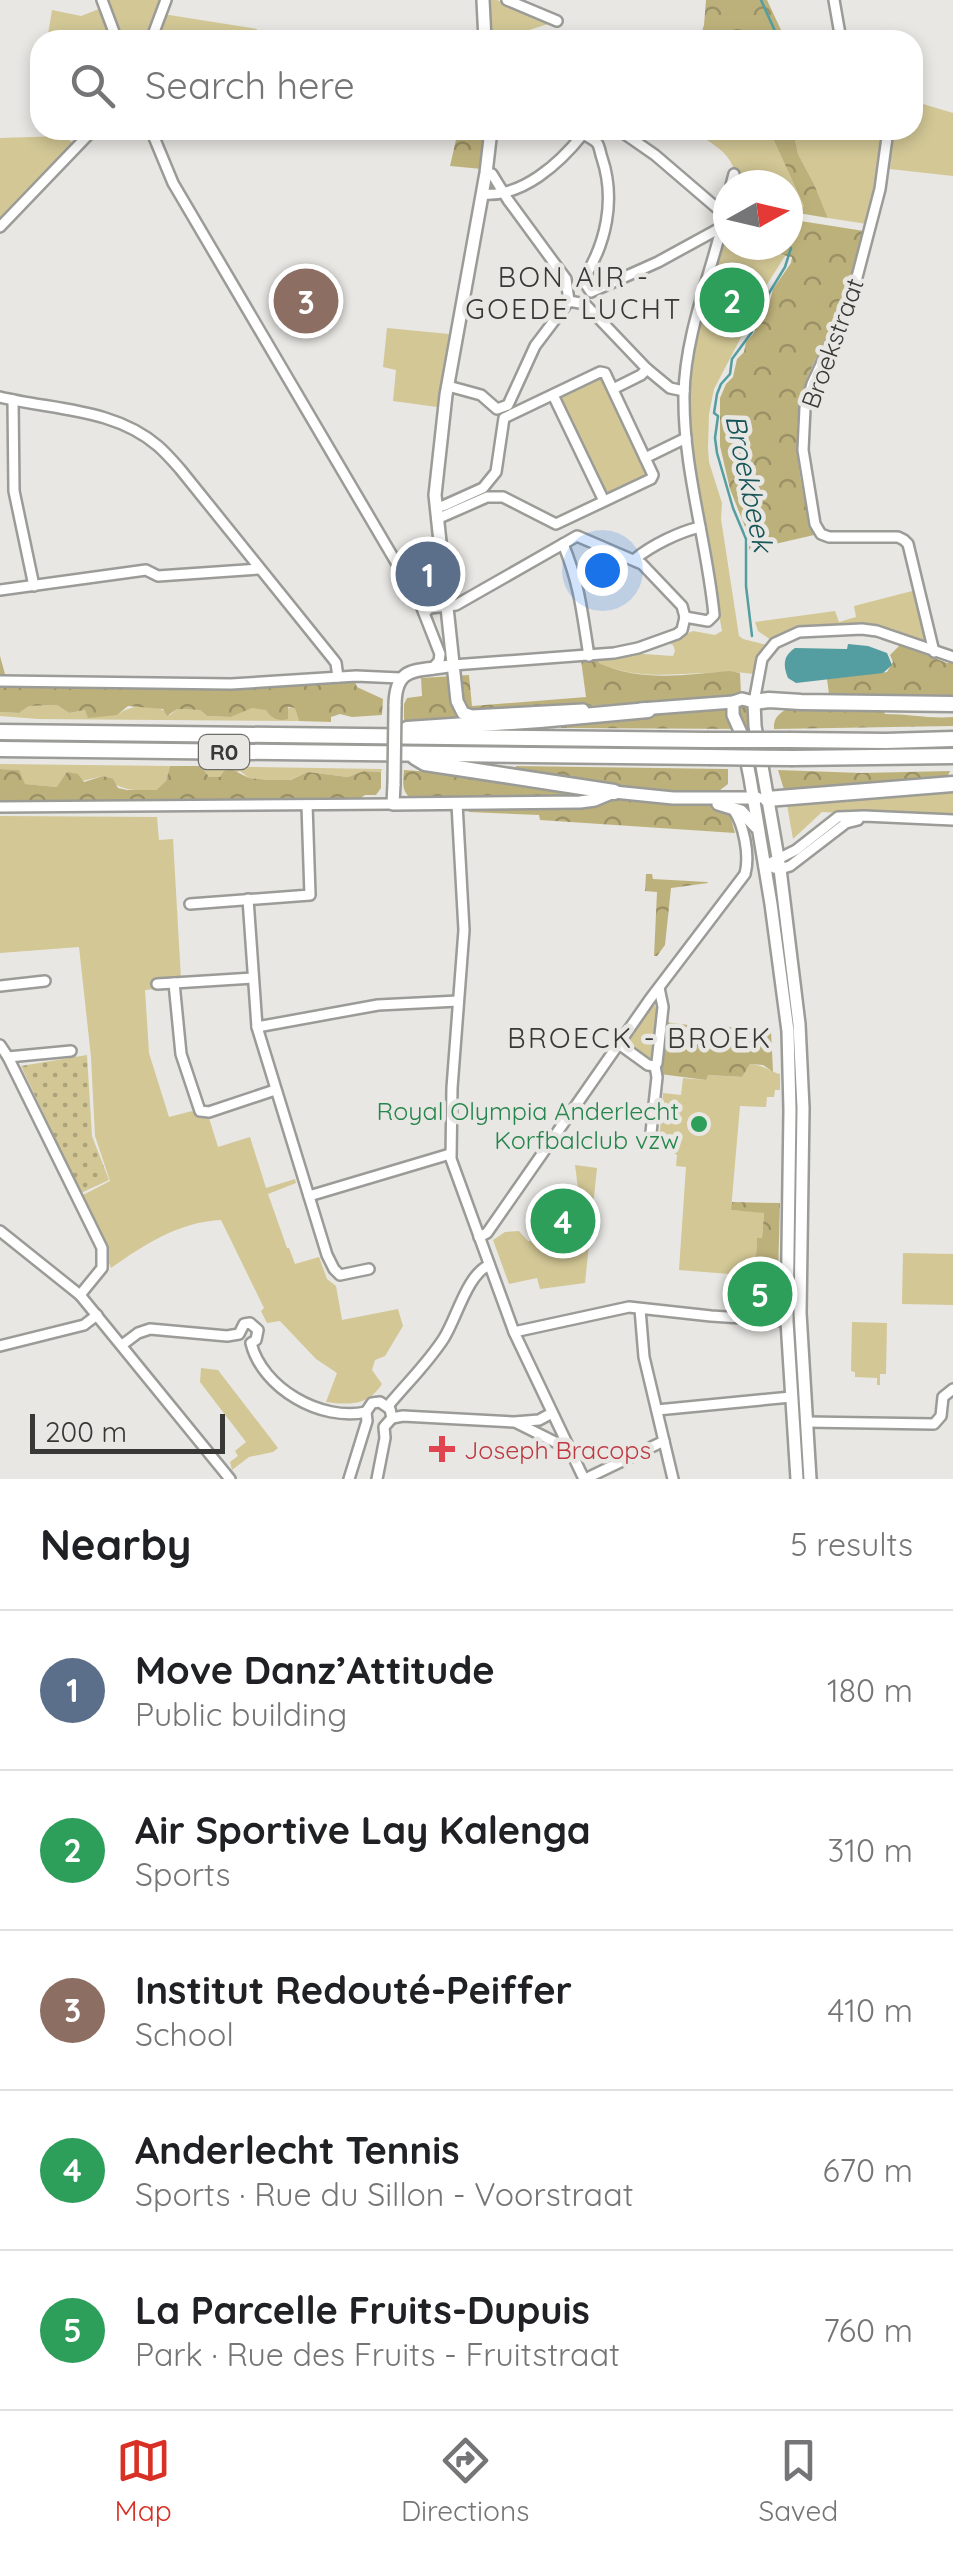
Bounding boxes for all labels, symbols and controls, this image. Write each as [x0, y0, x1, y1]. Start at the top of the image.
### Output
search box [30, 30, 923, 140]
icon: search [65, 58, 120, 113]
text: Search here [145, 61, 355, 109]
north arrow [713, 170, 803, 260]
district label: BON AIR - GOEDE LUCHT [465, 259, 683, 326]
pin: 2 [700, 262, 764, 338]
pin: 3 [274, 264, 338, 338]
street label: Broekstraat [794, 274, 870, 412]
water label: Broekbeek [718, 411, 782, 558]
pin: 1 [396, 536, 460, 612]
your location [577, 545, 628, 596]
road number: R0 [199, 735, 249, 769]
district label: BROECK - BROEK [507, 1020, 773, 1055]
place label: Royal Olympia Anderlecht Korfbalclub vzw [377, 1095, 679, 1155]
marker: Royal Olympia Anderlecht Korfbalclub vzw [688, 1113, 710, 1135]
pin: 4 [530, 1184, 596, 1258]
pin: 5 [728, 1256, 792, 1332]
scale bar [30, 1409, 225, 1454]
text: 200 m [45, 1414, 127, 1449]
place label: Joseph Bracops [464, 1434, 651, 1465]
marker: Joseph Bracops [429, 1436, 455, 1462]
text: Nearby [40, 1518, 191, 1571]
text: 5 results [790, 1524, 913, 1564]
text: Move Danz’Attitude [135, 1646, 495, 1694]
text: 1 [66, 1670, 79, 1710]
text: 180 m [827, 1670, 913, 1710]
text: Public building [135, 1694, 347, 1734]
text: Air Sportive Lay Kalenga [135, 1806, 591, 1854]
text: 2 [63, 1830, 82, 1870]
text: 310 m [827, 1830, 913, 1870]
text: Sports [135, 1854, 231, 1894]
text: Institut Redouté-Peiffer [135, 1966, 572, 2014]
text: 3 [64, 1990, 81, 2030]
text: 410 m [828, 1990, 913, 2030]
text: School [135, 2014, 234, 2054]
text: Anderlecht Tennis [135, 2126, 459, 2174]
text: 4 [63, 2150, 82, 2190]
text: 670 m [822, 2150, 913, 2190]
text: Sports · Rue du Sillon - Voorstraat [135, 2174, 634, 2214]
text: La Parcelle Fruits-Dupuis [135, 2286, 590, 2334]
text: 5 [63, 2310, 82, 2350]
text: 760 m [823, 2310, 913, 2350]
text: Park · Rue des Fruits - Fruitstraat [135, 2334, 620, 2374]
tab: Map [115, 2433, 172, 2528]
tab: Directions [401, 2433, 529, 2528]
tab: Saved [759, 2433, 838, 2528]

